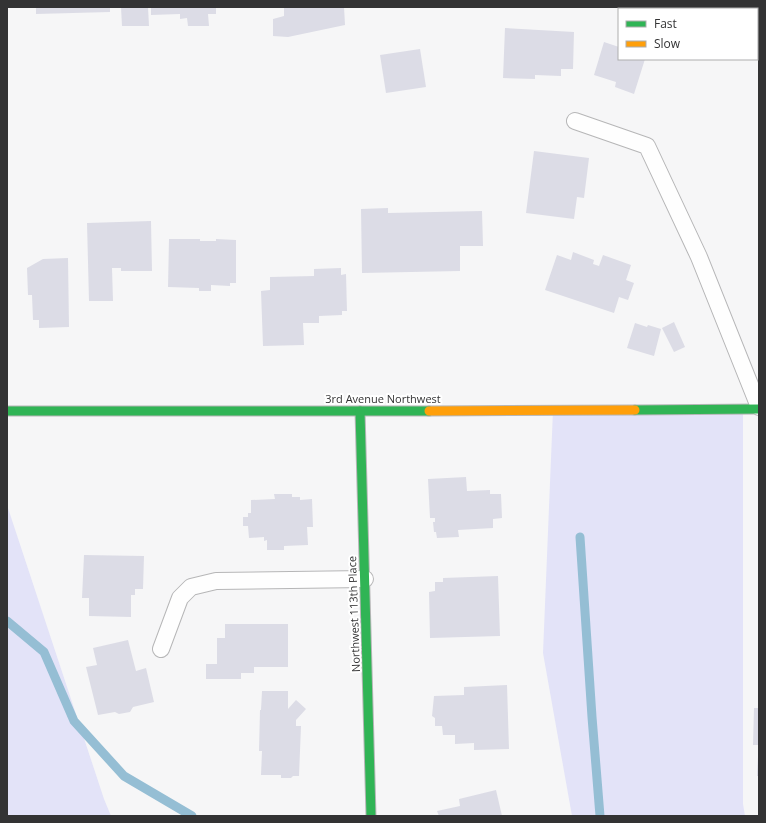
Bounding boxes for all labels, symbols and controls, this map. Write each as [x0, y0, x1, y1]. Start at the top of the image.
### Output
legend [618, 8, 758, 60]
text: Fast [654, 15, 677, 32]
text: Slow [654, 35, 681, 52]
street label: 3rd Avenue Northwest [325, 391, 441, 406]
street label: Northwest 113th Place [344, 556, 363, 672]

